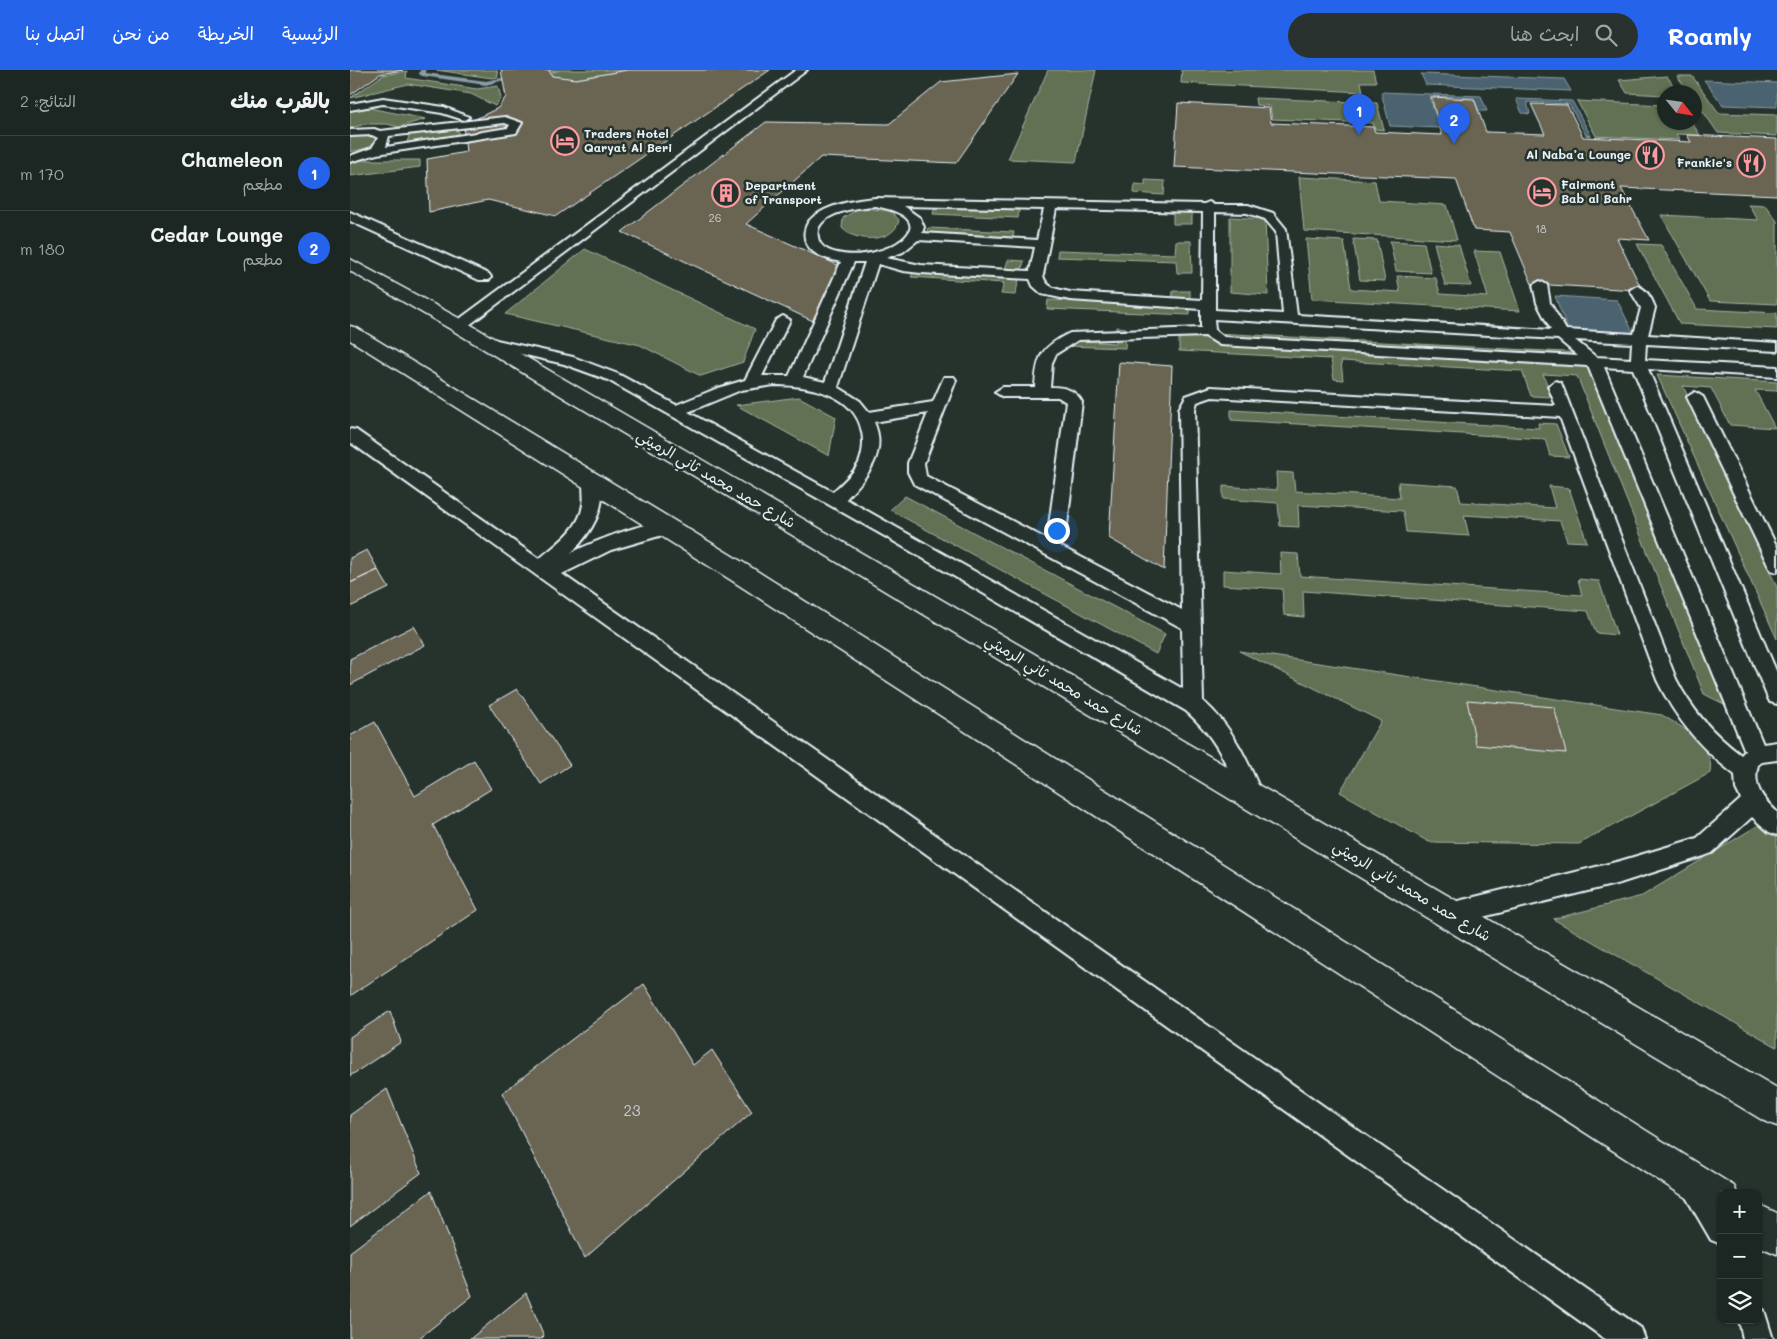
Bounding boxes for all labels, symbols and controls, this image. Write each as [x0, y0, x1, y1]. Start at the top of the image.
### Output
search box [1288, 13, 1638, 58]
text: Roamly [1668, 20, 1752, 51]
text: اتصل بنا [25, 21, 85, 45]
text: من نحن [113, 21, 170, 45]
text: الخريطة [198, 21, 254, 45]
text: الرئيسية [282, 21, 338, 45]
text: ابحث هنا [1510, 21, 1580, 46]
icon: search [1592, 21, 1620, 49]
north arrow [1657, 85, 1702, 130]
text: بالقرب منك [230, 86, 330, 113]
text: النتائج: 2 [20, 90, 76, 111]
pin: 1 [1343, 94, 1375, 135]
pin: 2 [1438, 103, 1470, 144]
place label: Traders Hotel Qaryat Al Beri [584, 125, 672, 155]
hotel icon: Traders Hotel Qaryat Al Beri [550, 126, 580, 156]
restaurant icon: Al Naba’a Lounge [1635, 140, 1665, 170]
place label: Al Naba’a Lounge [1526, 146, 1631, 162]
text: Chameleon [181, 147, 283, 172]
restaurant icon: Frankie's [1736, 148, 1766, 178]
place label: Frankie's [1677, 154, 1732, 170]
text: 170 m [20, 163, 64, 184]
text: 1 [310, 163, 318, 184]
text: مطعم [243, 173, 283, 194]
place label: Fairmont Bab al Bahr [1561, 176, 1632, 206]
place label: Department of Transport [745, 177, 822, 207]
hotel icon: Fairmont Bab al Bahr [1527, 177, 1557, 207]
building icon: Department of Transport [711, 178, 741, 208]
house number: 26 [709, 210, 721, 225]
house number: 18 [1535, 221, 1547, 236]
text: Cedar Lounge [150, 222, 283, 247]
text: 180 m [20, 238, 65, 259]
text: 2 [310, 238, 318, 259]
text: مطعم [243, 248, 283, 269]
street label: شارع حمد محمد ثاني الرميثي [631, 424, 800, 535]
your location [1044, 518, 1070, 544]
street label: شارع حمد محمد ثاني الرميثي [980, 629, 1147, 743]
street label: شارع حمد محمد ثاني الرميثي [1328, 835, 1495, 949]
house number: 23 [623, 1100, 641, 1120]
map controls [1717, 1189, 1762, 1324]
button: + [1717, 1189, 1762, 1234]
button: − [1717, 1234, 1762, 1279]
button: layers [1717, 1279, 1762, 1324]

